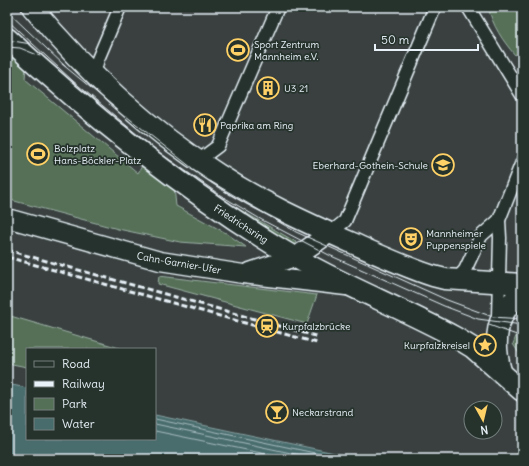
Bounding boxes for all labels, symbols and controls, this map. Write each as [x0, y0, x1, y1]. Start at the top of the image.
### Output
scale bar [375, 26, 478, 52]
text: 50 m [381, 32, 410, 47]
sports icon: Sport Zentrum Mannheim e.V. [225, 37, 251, 63]
place label: Sport Zentrum Mannheim e.V. [254, 38, 319, 63]
building icon: U3 21 [255, 75, 281, 101]
place label: U3 21 [284, 82, 308, 95]
restaurant icon: Paprika am Ring [192, 112, 218, 138]
place label: Paprika am Ring [220, 119, 293, 132]
sports icon: Bolzplatz Hans-Böckler-Platz [25, 141, 51, 167]
place label: Bolzplatz Hans-Böckler-Platz [54, 142, 141, 167]
school or university icon: Eberhard-Gothein-Schule [430, 152, 456, 178]
place label: Eberhard-Gothein-Schule [313, 159, 428, 172]
street label: Friedrichsring [211, 202, 271, 246]
theatre icon: Mannheimer Puppenspiele [398, 226, 424, 252]
place label: Mannheimer Puppenspiele [426, 227, 486, 252]
street label: Cahn-Garnier-Ufer [136, 249, 222, 277]
station icon: Kurpfalzbrücke [254, 313, 280, 339]
place label: Kurpfalzbrücke [282, 320, 350, 333]
place icon: Kurpfalzkreisel [472, 332, 498, 358]
place label: Kurpfalzkreisel [404, 339, 470, 352]
legend [26, 348, 156, 440]
text: Road [62, 356, 90, 371]
text: Railway [62, 376, 105, 391]
text: Park [62, 396, 87, 411]
bar icon: Neckarstrand [264, 399, 290, 425]
north arrow [463, 400, 503, 440]
place label: Neckarstrand [292, 406, 354, 419]
text: Water [62, 416, 95, 431]
text: N [480, 422, 489, 437]

